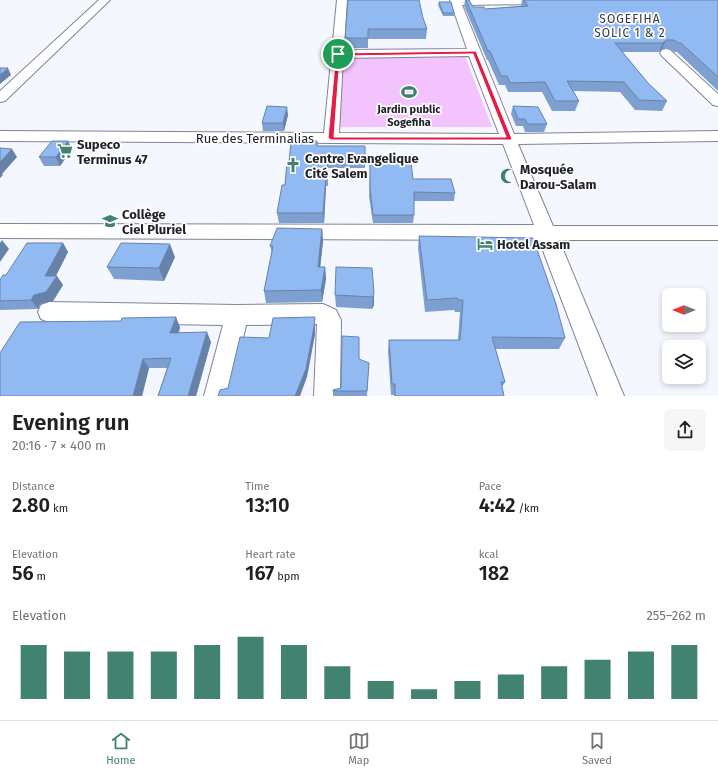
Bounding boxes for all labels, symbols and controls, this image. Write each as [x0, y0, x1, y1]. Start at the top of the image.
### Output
district label: SOGEFIHA SOLIC 1 & 2 [594, 12, 666, 40]
pin [321, 37, 355, 71]
icon: arrive [327, 43, 349, 65]
sports icon: Jardin public Sogefiha [400, 83, 418, 101]
place label: Jardin public Sogefiha [376, 103, 441, 129]
street label: Rue des Terminalias [196, 131, 314, 146]
place label: Supeco Terminus 47 [77, 137, 148, 167]
supermarket icon: Supeco Terminus 47 [56, 142, 74, 160]
place label: Centre Evangelique Cité Salem [305, 151, 419, 181]
church icon: Centre Evangelique Cité Salem [284, 156, 302, 174]
place label: Mosquée Darou-Salam [520, 162, 596, 192]
mosque icon: Mosquée Darou-Salam [499, 167, 517, 185]
place label: Collège Ciel Pluriel [122, 207, 186, 237]
school or university icon: Collège Ciel Pluriel [101, 212, 119, 230]
hotel icon: Hotel Assam [476, 235, 494, 253]
place label: Hotel Assam [497, 237, 570, 252]
north arrow [662, 288, 706, 332]
map controls [662, 288, 706, 384]
button: layers [662, 340, 706, 384]
text: Evening run [12, 409, 129, 436]
button: share [664, 409, 706, 451]
text: 20:16 · 7 × 400 m [12, 438, 106, 453]
text: Distance [12, 480, 55, 493]
text: Time [245, 480, 270, 493]
text: Pace [479, 480, 501, 493]
text: 2.80 [12, 493, 50, 517]
text: 13:10 [245, 493, 290, 517]
text: 4:42 [479, 493, 515, 517]
text: km [50, 502, 68, 515]
text: /km [515, 502, 539, 515]
text: Elevation [12, 548, 58, 561]
text: Heart rate [245, 548, 295, 561]
text: kcal [479, 548, 498, 561]
text: 56 [12, 561, 34, 585]
text: 167 [245, 561, 274, 585]
text: 182 [479, 561, 509, 585]
text: m [34, 570, 46, 583]
text: bpm [274, 570, 300, 583]
text: Elevation [12, 608, 66, 623]
text: 255–262 m [646, 608, 706, 623]
tab: Home [106, 730, 135, 767]
tab: Map [348, 730, 370, 767]
tab: Saved [582, 730, 612, 767]

